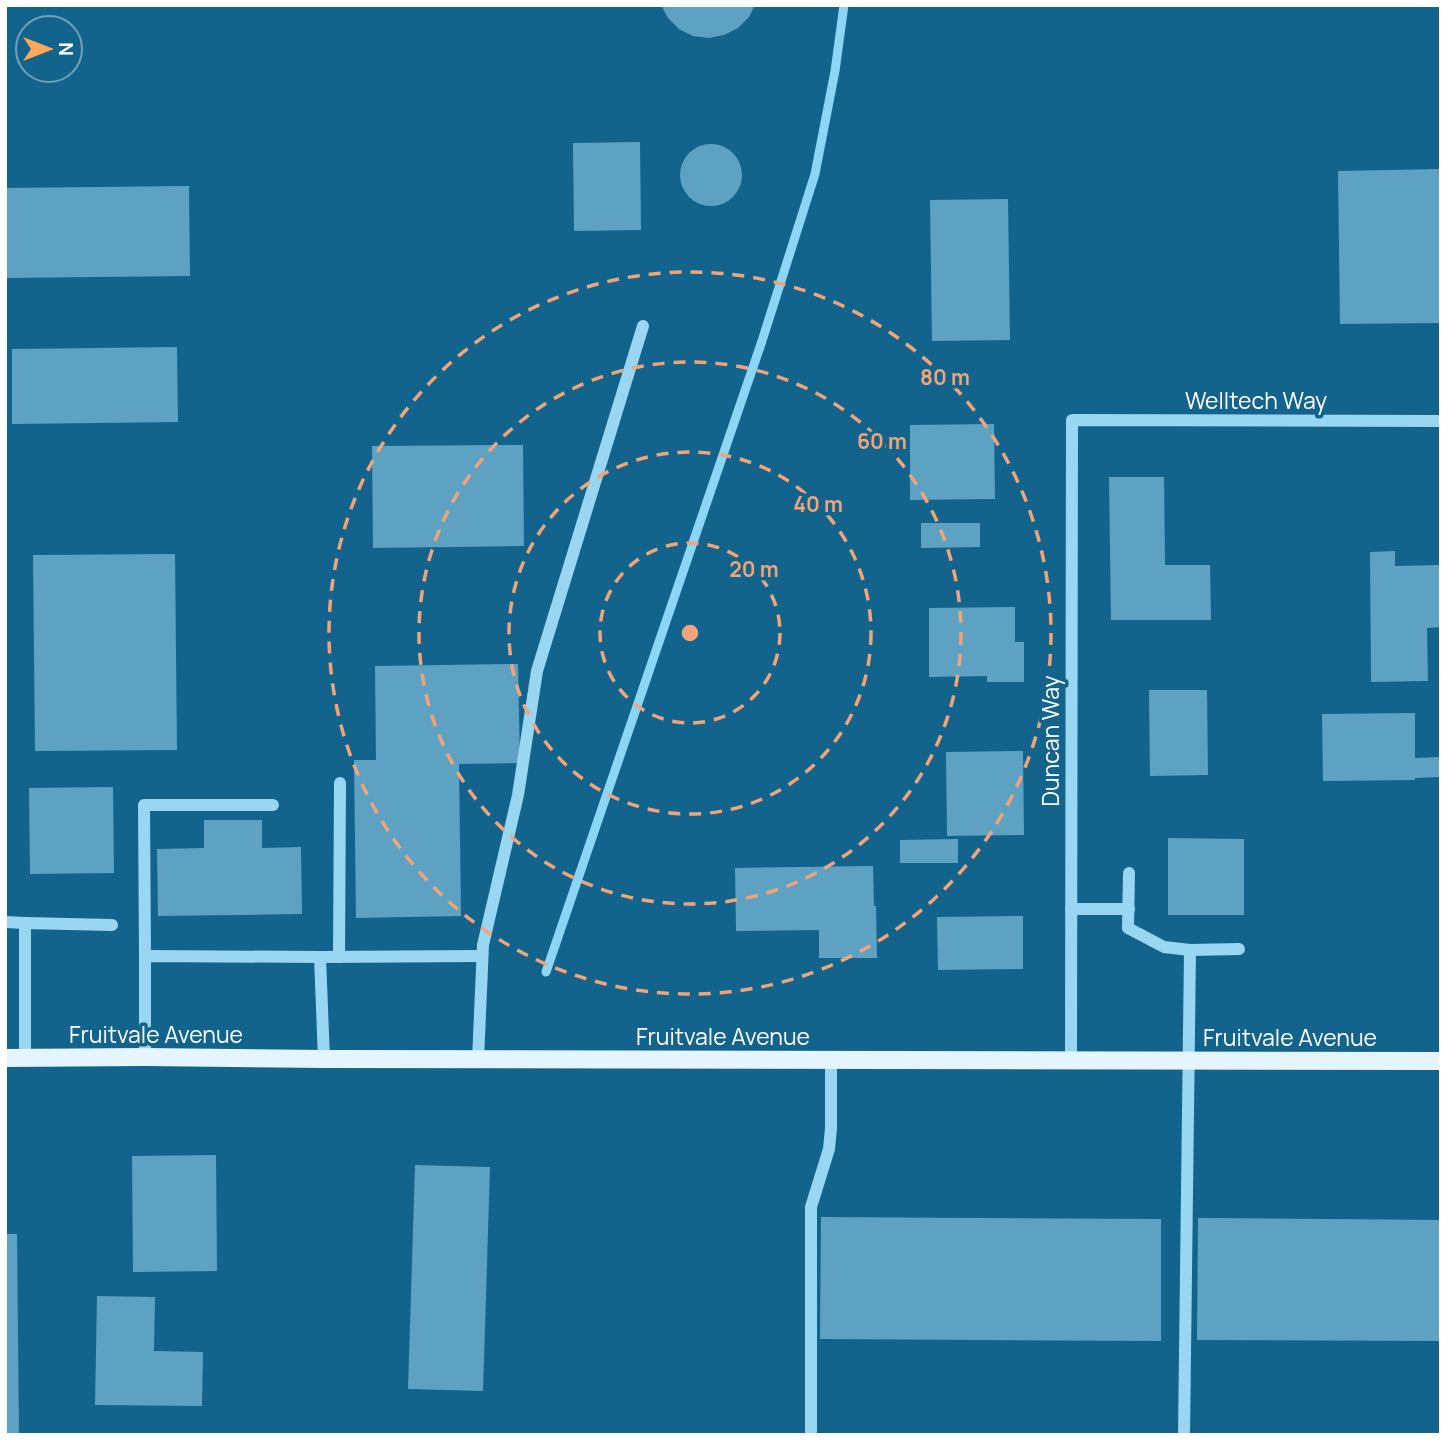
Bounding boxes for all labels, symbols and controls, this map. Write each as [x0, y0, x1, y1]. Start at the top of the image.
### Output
north arrow [14, 14, 84, 84]
text: N [53, 42, 79, 56]
text: 80 m [920, 363, 970, 391]
street label: Welltech Way [1185, 384, 1327, 416]
text: 60 m [857, 427, 907, 455]
text: 40 m [793, 490, 843, 518]
text: 20 m [729, 555, 779, 583]
centre of rings [678, 621, 702, 645]
street label: Duncan Way [1034, 675, 1066, 807]
street label: Fruitvale Avenue [69, 1018, 243, 1050]
street label: Fruitvale Avenue [636, 1020, 810, 1052]
street label: Fruitvale Avenue [1203, 1021, 1377, 1053]

